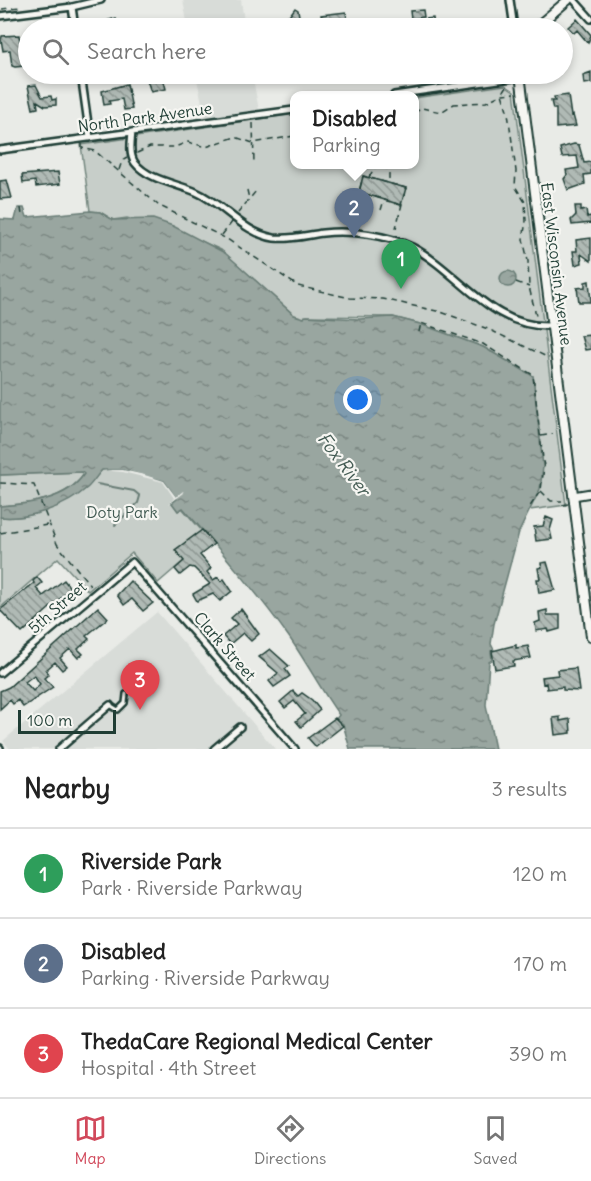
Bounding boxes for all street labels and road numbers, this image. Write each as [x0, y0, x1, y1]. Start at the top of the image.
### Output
street label: North Park Avenue [77, 98, 213, 136]
street label: East Wisconsin Avenue [537, 181, 577, 347]
street label: 5th Street [24, 576, 91, 638]
street label: Clark Street [190, 608, 261, 685]

